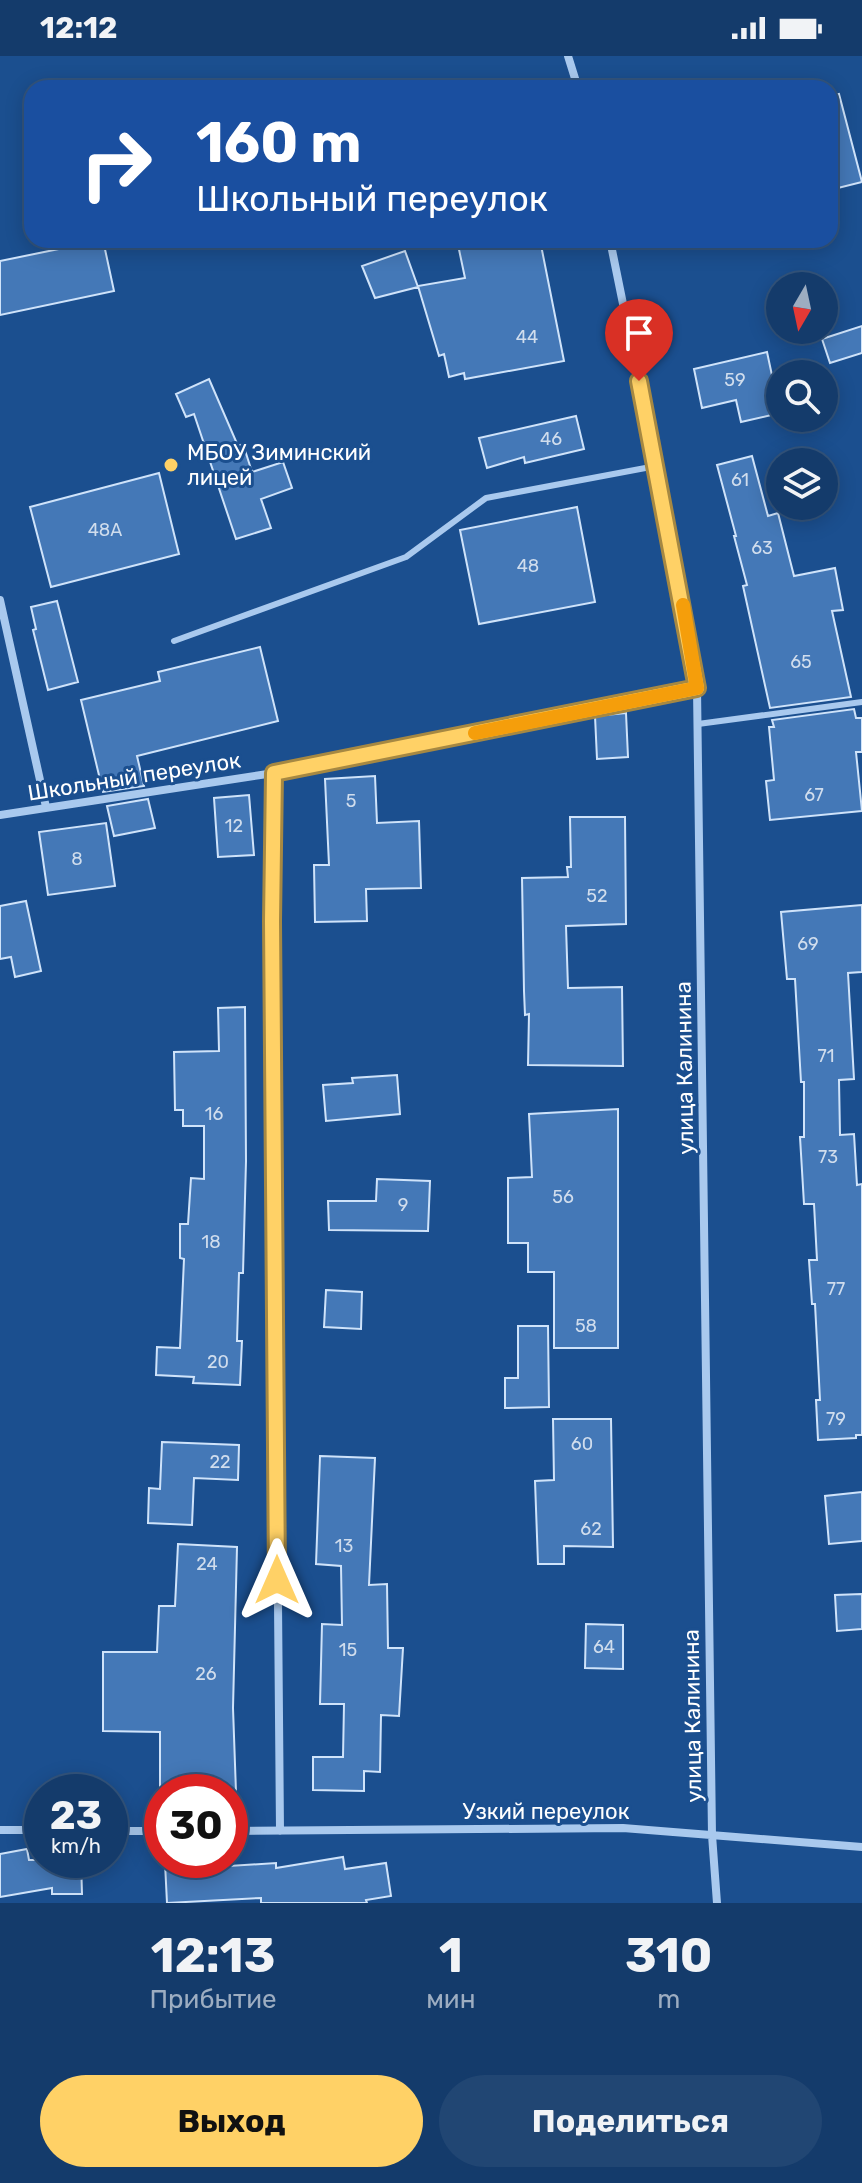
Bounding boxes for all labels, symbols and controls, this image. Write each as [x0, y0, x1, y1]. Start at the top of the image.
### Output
text: 12:12 [40, 10, 118, 46]
text: 160 m [196, 110, 362, 176]
icon: right [64, 112, 168, 216]
text: Школьный переулок [196, 177, 548, 220]
north arrow [766, 272, 838, 344]
map controls [766, 272, 838, 520]
pin [605, 299, 673, 381]
icon: arrive [617, 311, 661, 355]
house number: 44 [516, 326, 538, 348]
button: search [766, 360, 838, 432]
house number: 59 [724, 369, 746, 391]
house number: 46 [540, 428, 562, 450]
place label: МБОУ Зиминский лицей [187, 439, 371, 491]
button: layers [766, 448, 838, 520]
marker: МБОУ Зиминский лицей [162, 456, 180, 474]
house number: 61 [731, 469, 749, 491]
house number: 48А [88, 519, 122, 541]
house number: 63 [751, 537, 773, 559]
house number: 48 [517, 555, 539, 577]
house number: 65 [790, 651, 812, 673]
street label: Школьный переулок [26, 746, 243, 807]
house number: 67 [804, 784, 824, 806]
house number: 5 [346, 790, 356, 812]
house number: 12 [225, 815, 243, 837]
house number: 8 [71, 848, 83, 870]
house number: 52 [586, 885, 608, 907]
house number: 69 [797, 933, 819, 955]
street label: улица Калинина [669, 981, 700, 1155]
house number: 71 [818, 1045, 834, 1067]
house number: 16 [205, 1103, 223, 1125]
house number: 73 [818, 1146, 838, 1168]
house number: 56 [552, 1186, 574, 1208]
house number: 9 [398, 1194, 408, 1216]
house number: 18 [201, 1231, 221, 1253]
house number: 77 [827, 1278, 845, 1300]
house number: 58 [575, 1315, 597, 1337]
house number: 20 [207, 1351, 229, 1373]
house number: 79 [826, 1408, 846, 1430]
house number: 60 [571, 1433, 593, 1455]
house number: 22 [209, 1451, 231, 1473]
house number: 62 [580, 1518, 602, 1540]
house number: 13 [335, 1535, 353, 1557]
position arrow [235, 1538, 319, 1622]
house number: 24 [196, 1553, 218, 1575]
street label: улица Калинина [677, 1629, 708, 1803]
house number: 64 [593, 1636, 615, 1658]
house number: 15 [339, 1639, 357, 1661]
house number: 26 [195, 1663, 217, 1685]
speed limit sign: 30 [144, 1774, 248, 1878]
text: 23 [50, 1792, 102, 1839]
street label: Узкий переулок [462, 1798, 630, 1825]
text: km/h [51, 1834, 101, 1858]
text: 12:13 [151, 1927, 275, 1984]
text: 1 [439, 1927, 463, 1984]
text: 310 [625, 1927, 713, 1984]
text: Прибытие [150, 1984, 277, 2015]
text: мин [426, 1984, 476, 2015]
text: m [657, 1984, 680, 2015]
button: Выход [40, 2075, 423, 2167]
button: Поделиться [439, 2075, 822, 2167]

